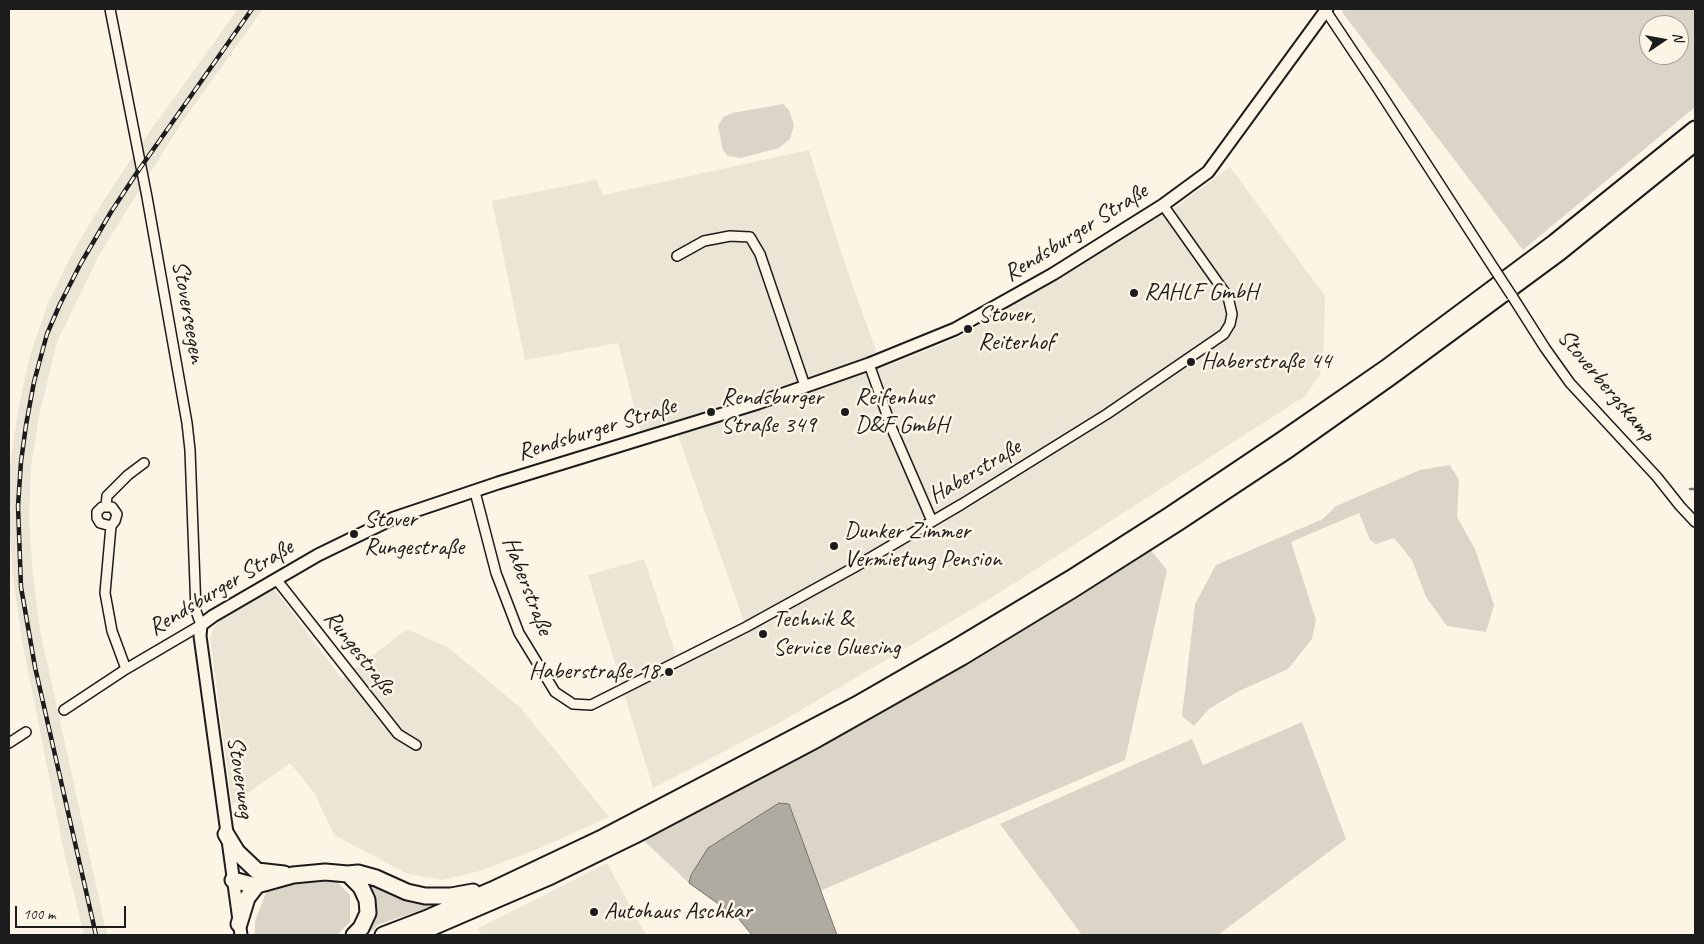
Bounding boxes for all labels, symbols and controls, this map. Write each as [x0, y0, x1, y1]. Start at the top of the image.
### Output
north arrow [1639, 15, 1689, 65]
text: N [1669, 31, 1687, 43]
street label: Rendsburger Straße [999, 177, 1153, 289]
street label: Stoverseegen [165, 258, 211, 366]
place label: RAHLF GmbH [1144, 279, 1258, 307]
marker: RAHLF GmbH [1128, 287, 1140, 299]
place label: Stover, Reiterhof [978, 301, 1054, 357]
marker: Stover, Reiterhof [962, 323, 974, 335]
street label: Stoverbergskamp [1551, 324, 1661, 448]
place label: Haberstraße 44 [1201, 348, 1331, 376]
marker: Haberstraße 44 [1185, 356, 1197, 368]
place label: Rendsburger Straße 349 [721, 384, 823, 440]
place label: Reifenhus D&F GmbH [855, 384, 948, 440]
street label: Rendsburger Straße [514, 392, 680, 468]
marker: Rendsburger Straße 349 [705, 406, 717, 418]
marker: Reifenhus D&F GmbH [839, 406, 851, 418]
street label: Haberstraße [924, 433, 1026, 511]
place label: Stover Rungestraße [364, 506, 464, 562]
place label: Dunker Zimmer Vermietung Pension [844, 518, 1002, 574]
marker: Stover Rungestraße [348, 528, 360, 540]
street label: Rendsburger Straße [143, 533, 299, 643]
street label: Haberstraße [495, 533, 559, 639]
marker: Dunker Zimmer Vermietung Pension [828, 540, 840, 552]
street label: Rungestraße [317, 605, 401, 701]
place label: Technik & Service Gluesing [773, 606, 900, 662]
marker: Technik & Service Gluesing [757, 628, 769, 640]
place label: Haberstraße 18 [529, 658, 659, 686]
marker: Haberstraße 18 [663, 666, 675, 678]
street label: Stoverweg [220, 735, 260, 819]
scale bar [18, 896, 129, 928]
place label: Autohaus Aschkar [604, 898, 752, 926]
text: 100 m [23, 905, 55, 924]
marker: Autohaus Aschkar [588, 906, 600, 918]

